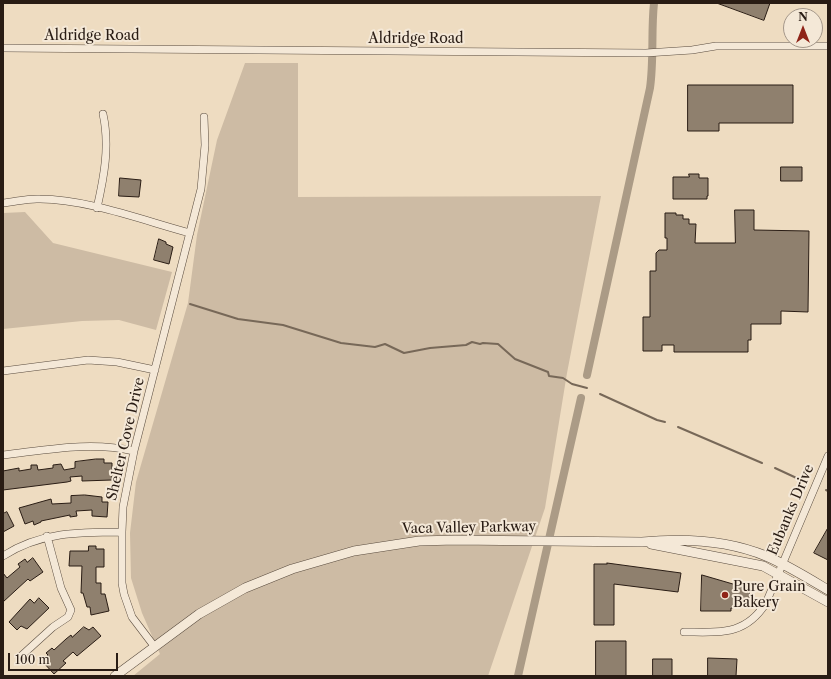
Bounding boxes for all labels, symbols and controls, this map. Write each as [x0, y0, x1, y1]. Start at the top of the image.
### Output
north arrow [783, 8, 823, 48]
text: N [798, 10, 808, 24]
street label: Aldridge Road [44, 28, 140, 44]
street label: Aldridge Road [368, 31, 464, 47]
street label: Shelter Cove Drive [104, 376, 148, 502]
street label: Eubanks Drive [764, 462, 818, 558]
street label: Vaca Valley Parkway [402, 518, 536, 538]
place label: Pure Grain Bakery [733, 579, 806, 612]
marker: Pure Grain Bakery [720, 590, 730, 600]
scale bar [10, 645, 120, 671]
text: 100 m [15, 652, 50, 667]

